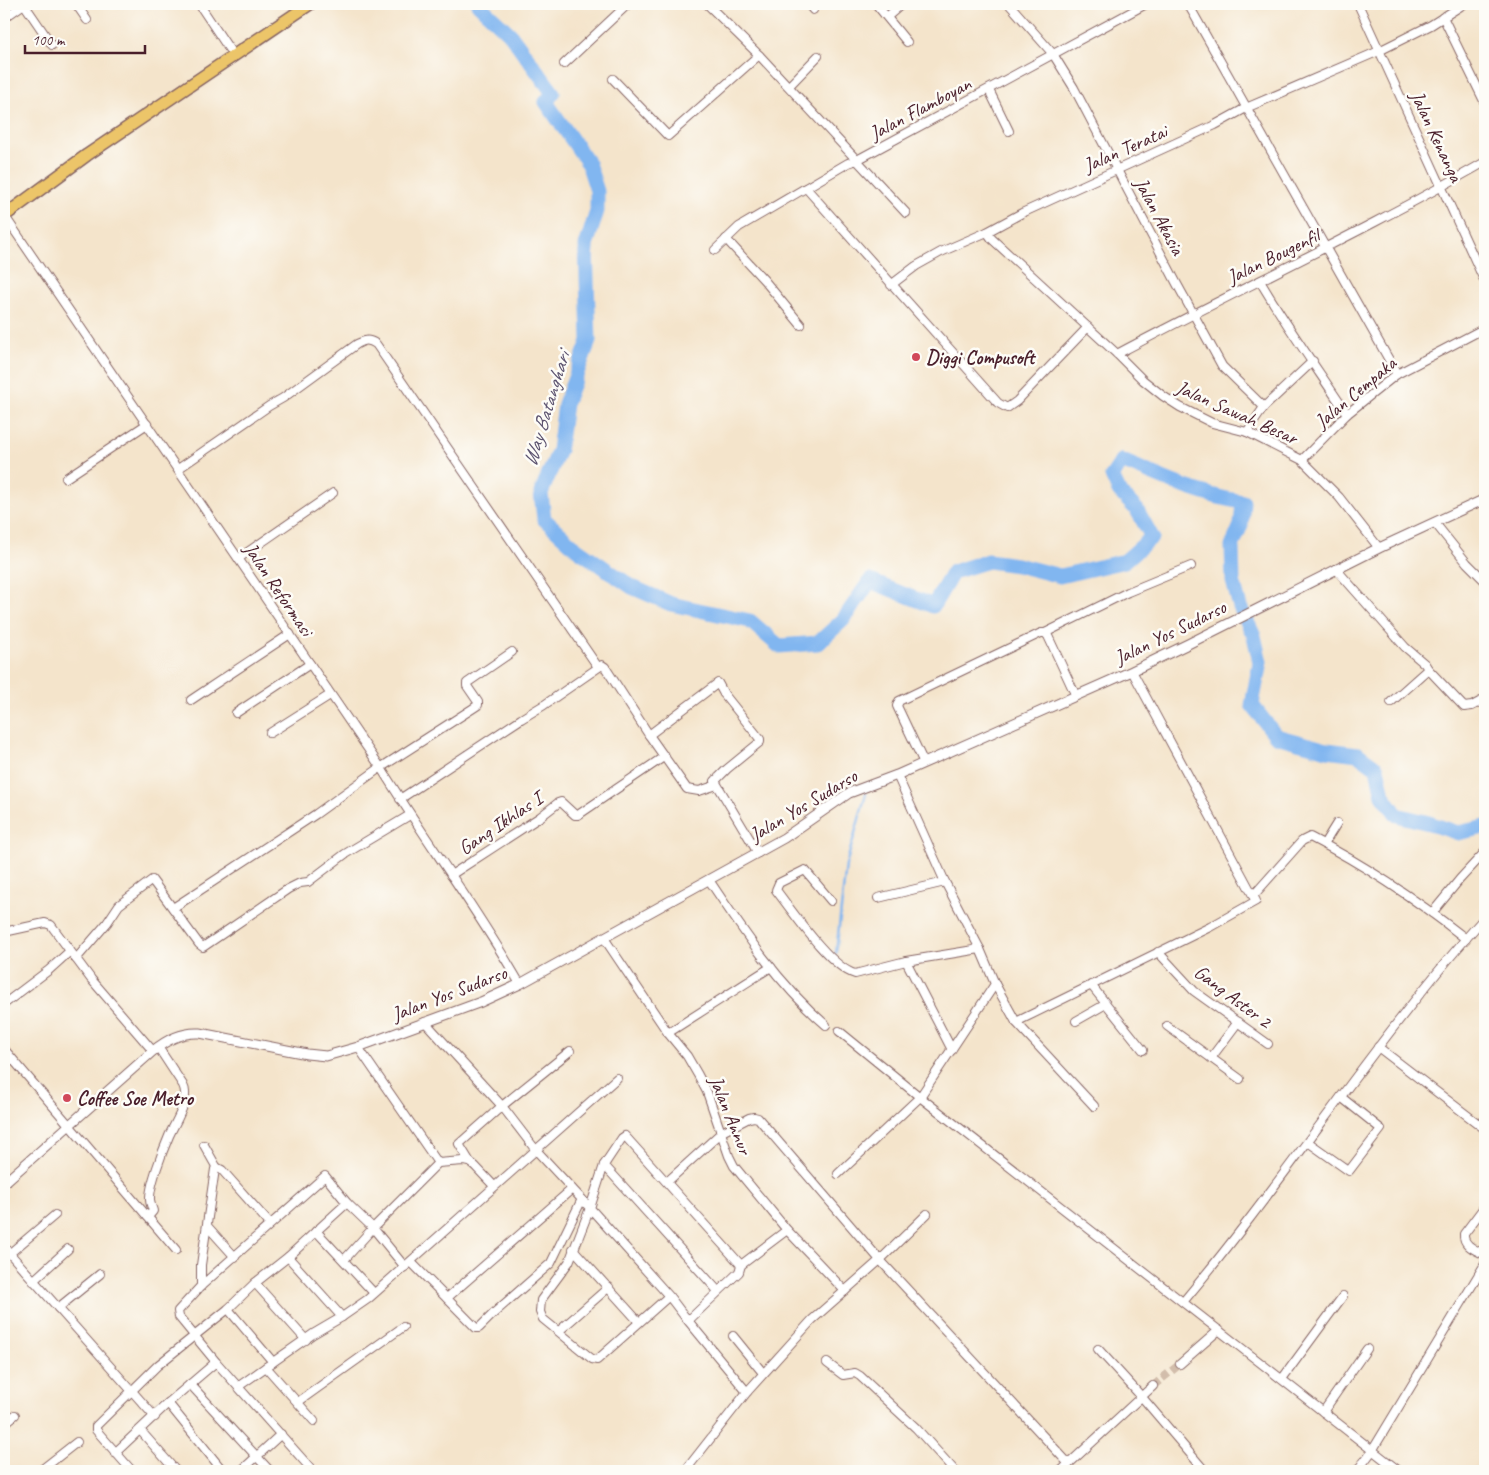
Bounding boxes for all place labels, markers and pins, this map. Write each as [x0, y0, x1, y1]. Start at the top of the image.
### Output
place label: Diggi Compusoft [926, 345, 1037, 370]
marker: Diggi Compusoft [910, 351, 922, 363]
place label: Coffee Soe Metro [77, 1086, 195, 1111]
marker: Coffee Soe Metro [61, 1092, 73, 1104]

